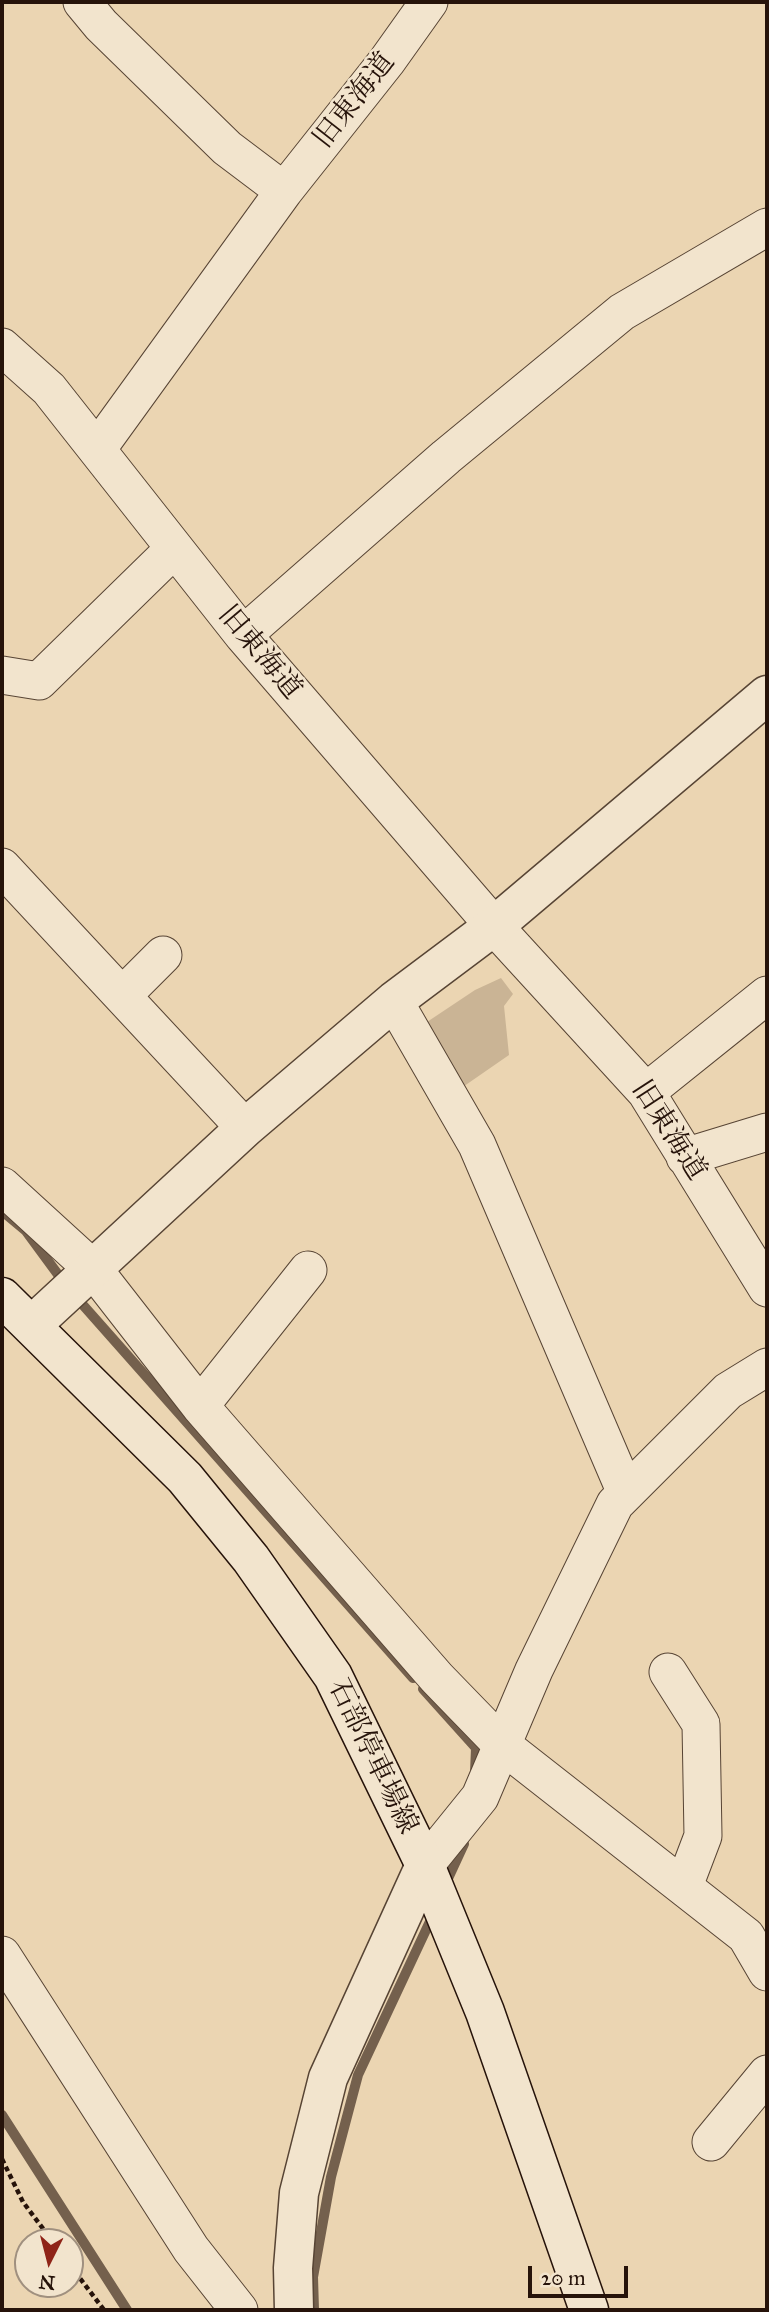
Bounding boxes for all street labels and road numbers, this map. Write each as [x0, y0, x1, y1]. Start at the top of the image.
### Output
street label: 旧東海道 [307, 47, 403, 155]
street label: 旧東海道 [210, 599, 308, 707]
street label: 旧東海道 [623, 1075, 713, 1187]
street label: 石部停車場線 [320, 1674, 424, 1840]

